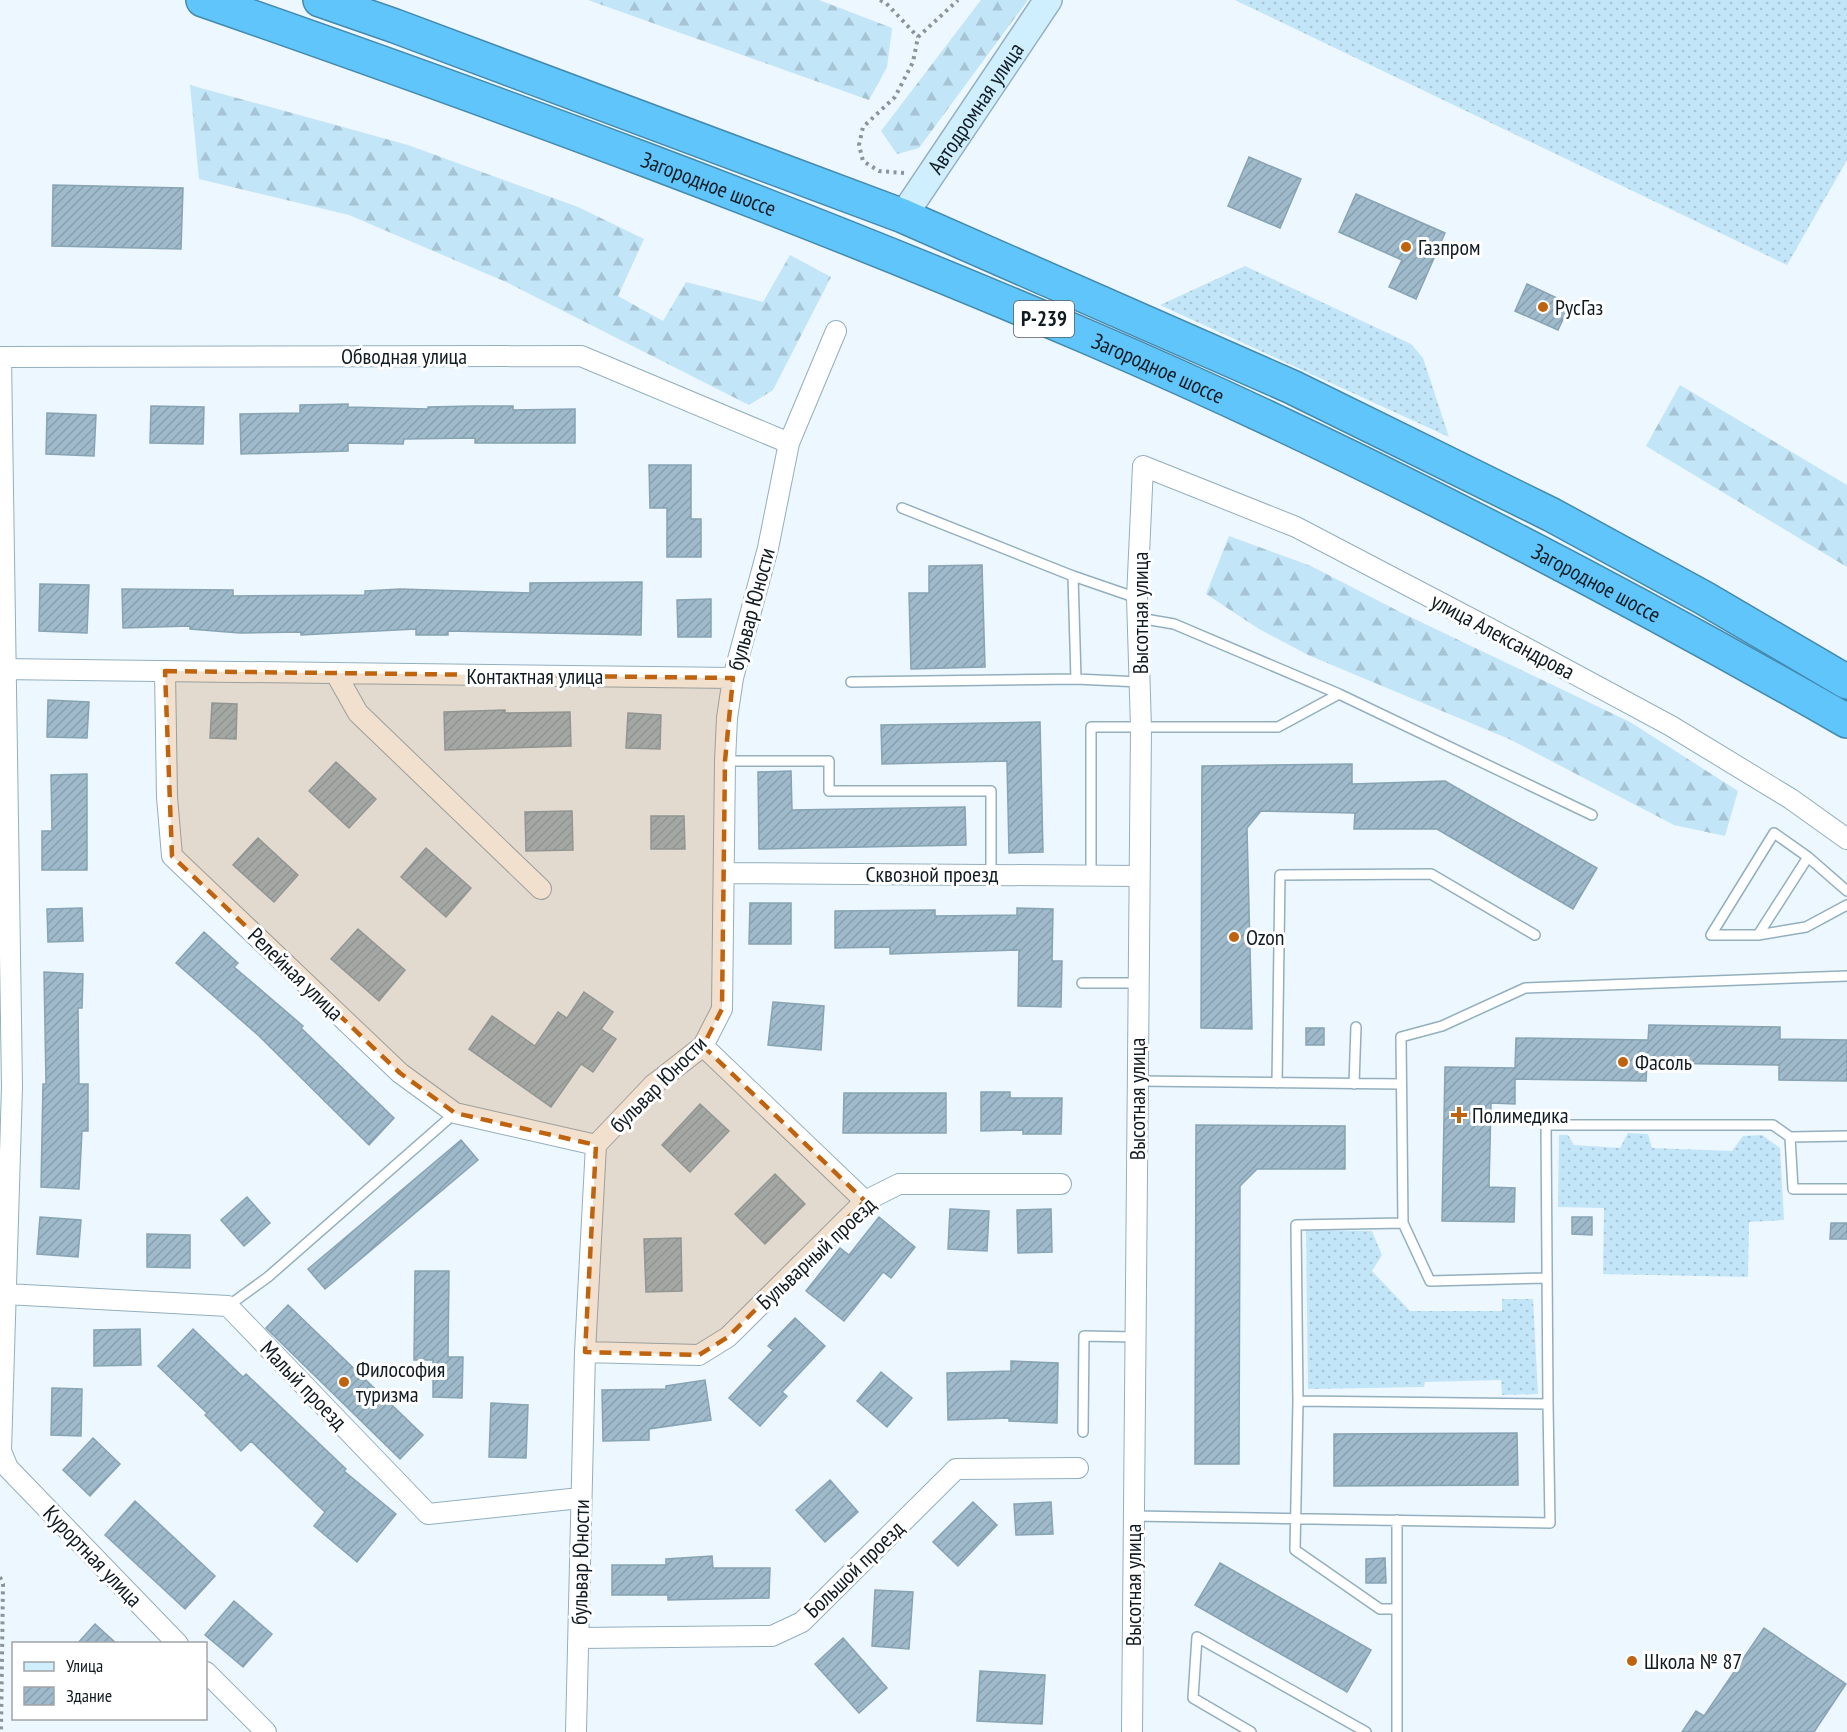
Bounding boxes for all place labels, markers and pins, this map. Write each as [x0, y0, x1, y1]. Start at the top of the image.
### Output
place label: Газпром [1418, 233, 1480, 261]
marker: Газпром [1399, 240, 1413, 254]
place label: РусГаз [1555, 293, 1603, 321]
marker: РусГаз [1536, 300, 1550, 314]
place label: Ozon [1246, 923, 1285, 951]
marker: Ozon [1227, 930, 1241, 944]
place label: Фасоль [1635, 1048, 1692, 1076]
marker: Фасоль [1616, 1055, 1630, 1069]
place label: Полимедика [1472, 1101, 1569, 1129]
marker: Полимедика [1450, 1106, 1468, 1124]
place label: Философия туризма [356, 1355, 445, 1408]
marker: Философия туризма [337, 1375, 351, 1389]
place label: Школа № 87 [1644, 1647, 1742, 1675]
marker: Школа № 87 [1625, 1654, 1639, 1668]

